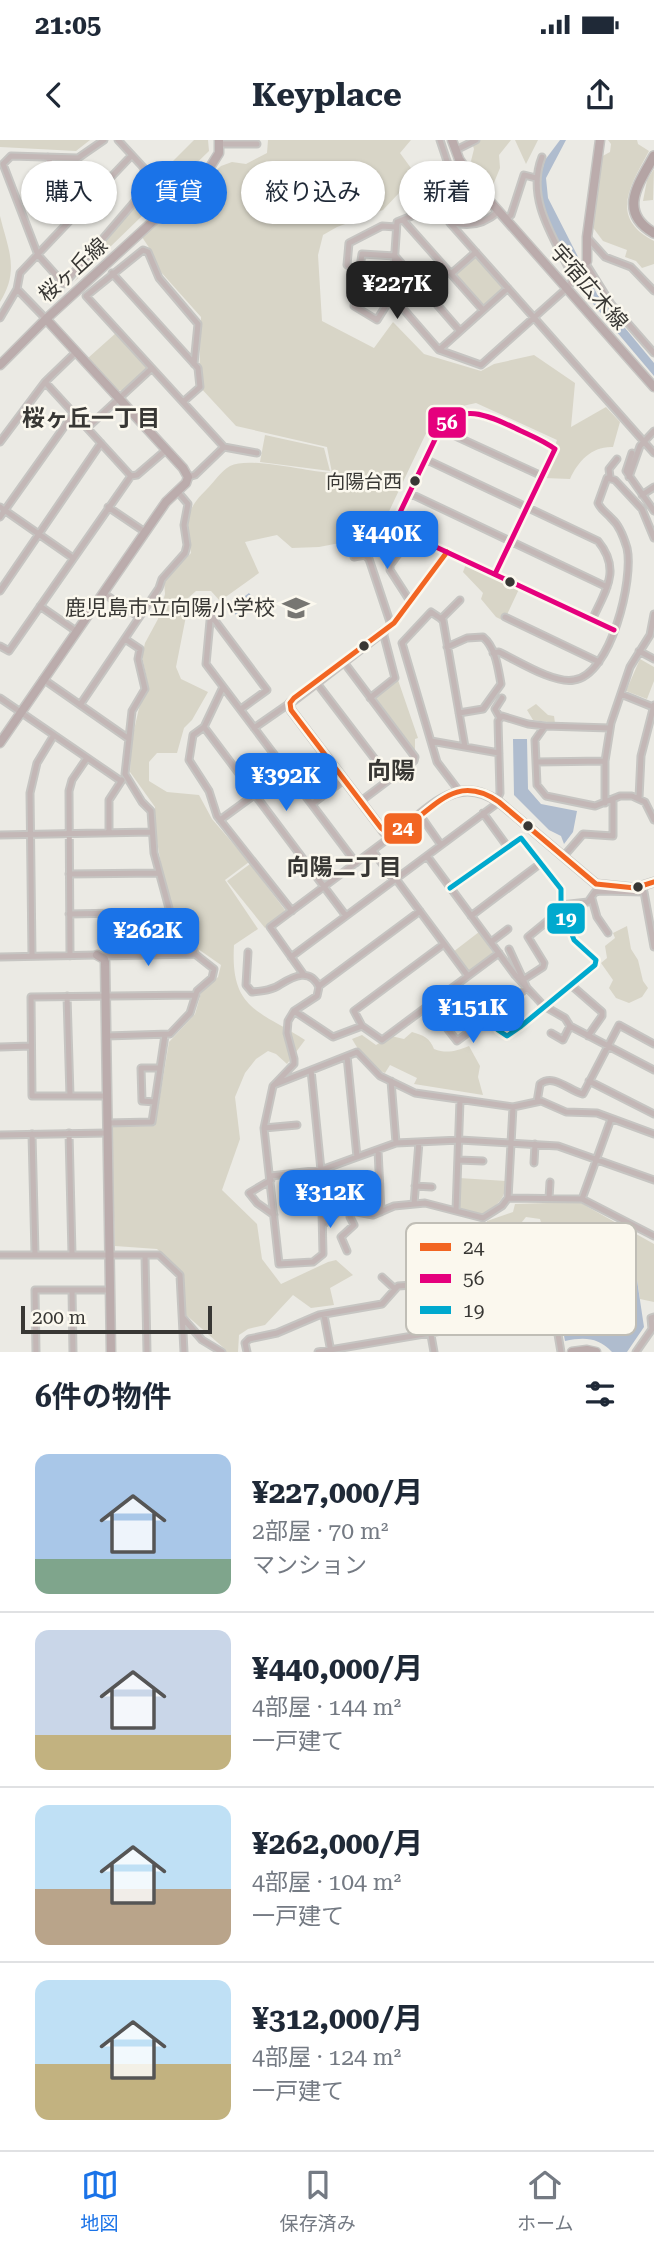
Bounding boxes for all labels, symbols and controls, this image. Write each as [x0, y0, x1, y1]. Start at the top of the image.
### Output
text: 21:05 [35, 10, 101, 40]
icon: back [35, 76, 73, 114]
text: Keyplace [252, 76, 402, 114]
icon: share [581, 76, 619, 114]
chip: 購入 [21, 161, 117, 224]
chip: 賃貸 [131, 161, 227, 224]
chip: 絞り込み [241, 161, 385, 224]
chip: 新着 [399, 161, 495, 224]
street label: 桜ヶ丘線 [34, 233, 112, 307]
street label: 宇宿広木線 [546, 240, 632, 334]
pin: ¥227K [348, 262, 446, 321]
text: ¥227K [362, 270, 432, 297]
district label: 桜ヶ丘一丁目 [22, 405, 160, 432]
line badge: 56 [427, 406, 467, 439]
text: 56 [436, 411, 458, 434]
place label: 向陽台西 [326, 470, 402, 493]
marker: 向陽台西 [408, 474, 422, 488]
pin: ¥440K [338, 512, 436, 571]
text: ¥440K [352, 520, 422, 547]
unlabelled marker [503, 575, 517, 589]
school or university icon: 鹿児島市立向陽小学校 [281, 593, 311, 623]
place label: 鹿児島市立向陽小学校 [65, 596, 275, 620]
unlabelled marker [357, 639, 371, 653]
pin: ¥392K [237, 754, 335, 813]
district label: 向陽 [367, 757, 415, 785]
text: ¥392K [251, 762, 321, 789]
line badge: 24 [383, 812, 423, 845]
text: 24 [392, 817, 414, 840]
unlabelled marker [521, 819, 535, 833]
district label: 向陽二丁目 [287, 854, 402, 881]
unlabelled marker [631, 880, 645, 894]
line badge: 19 [546, 902, 586, 935]
text: 19 [555, 907, 577, 930]
pin: ¥262K [99, 908, 197, 968]
text: ¥262K [113, 917, 183, 944]
pin: ¥151K [424, 986, 522, 1045]
text: ¥151K [438, 994, 508, 1021]
pin: ¥312K [281, 1170, 379, 1230]
text: ¥312K [295, 1179, 365, 1206]
legend [406, 1223, 636, 1335]
text: 24 [463, 1236, 485, 1259]
text: 56 [463, 1267, 484, 1290]
text: 19 [463, 1299, 484, 1322]
scale bar [21, 1303, 212, 1335]
text: 200 m [32, 1306, 86, 1329]
icon: filters [581, 1375, 619, 1413]
text: 6件の物件 [35, 1379, 172, 1414]
text: ¥227,000/月 [252, 1475, 423, 1510]
icon: home [91, 1482, 175, 1566]
text: 2部屋 · 70 m² [252, 1518, 388, 1545]
text: マンション [252, 1552, 367, 1579]
text: ¥440,000/月 [252, 1651, 423, 1686]
icon: home [91, 1658, 175, 1742]
text: 4部屋 · 144 m² [252, 1694, 401, 1721]
text: 一戸建て [252, 1728, 344, 1755]
text: ¥262,000/月 [252, 1826, 423, 1861]
icon: home [91, 1833, 175, 1917]
text: 4部屋 · 104 m² [252, 1869, 401, 1896]
text: 一戸建て [252, 1903, 344, 1930]
text: ¥312,000/月 [252, 2001, 423, 2036]
icon: home [91, 2008, 175, 2092]
text: 4部屋 · 124 m² [252, 2044, 401, 2071]
text: 一戸建て [252, 2078, 344, 2105]
tab: 地図 [81, 2166, 119, 2235]
tab: 保存済み [280, 2166, 356, 2235]
tab: ホーム [517, 2166, 573, 2235]

